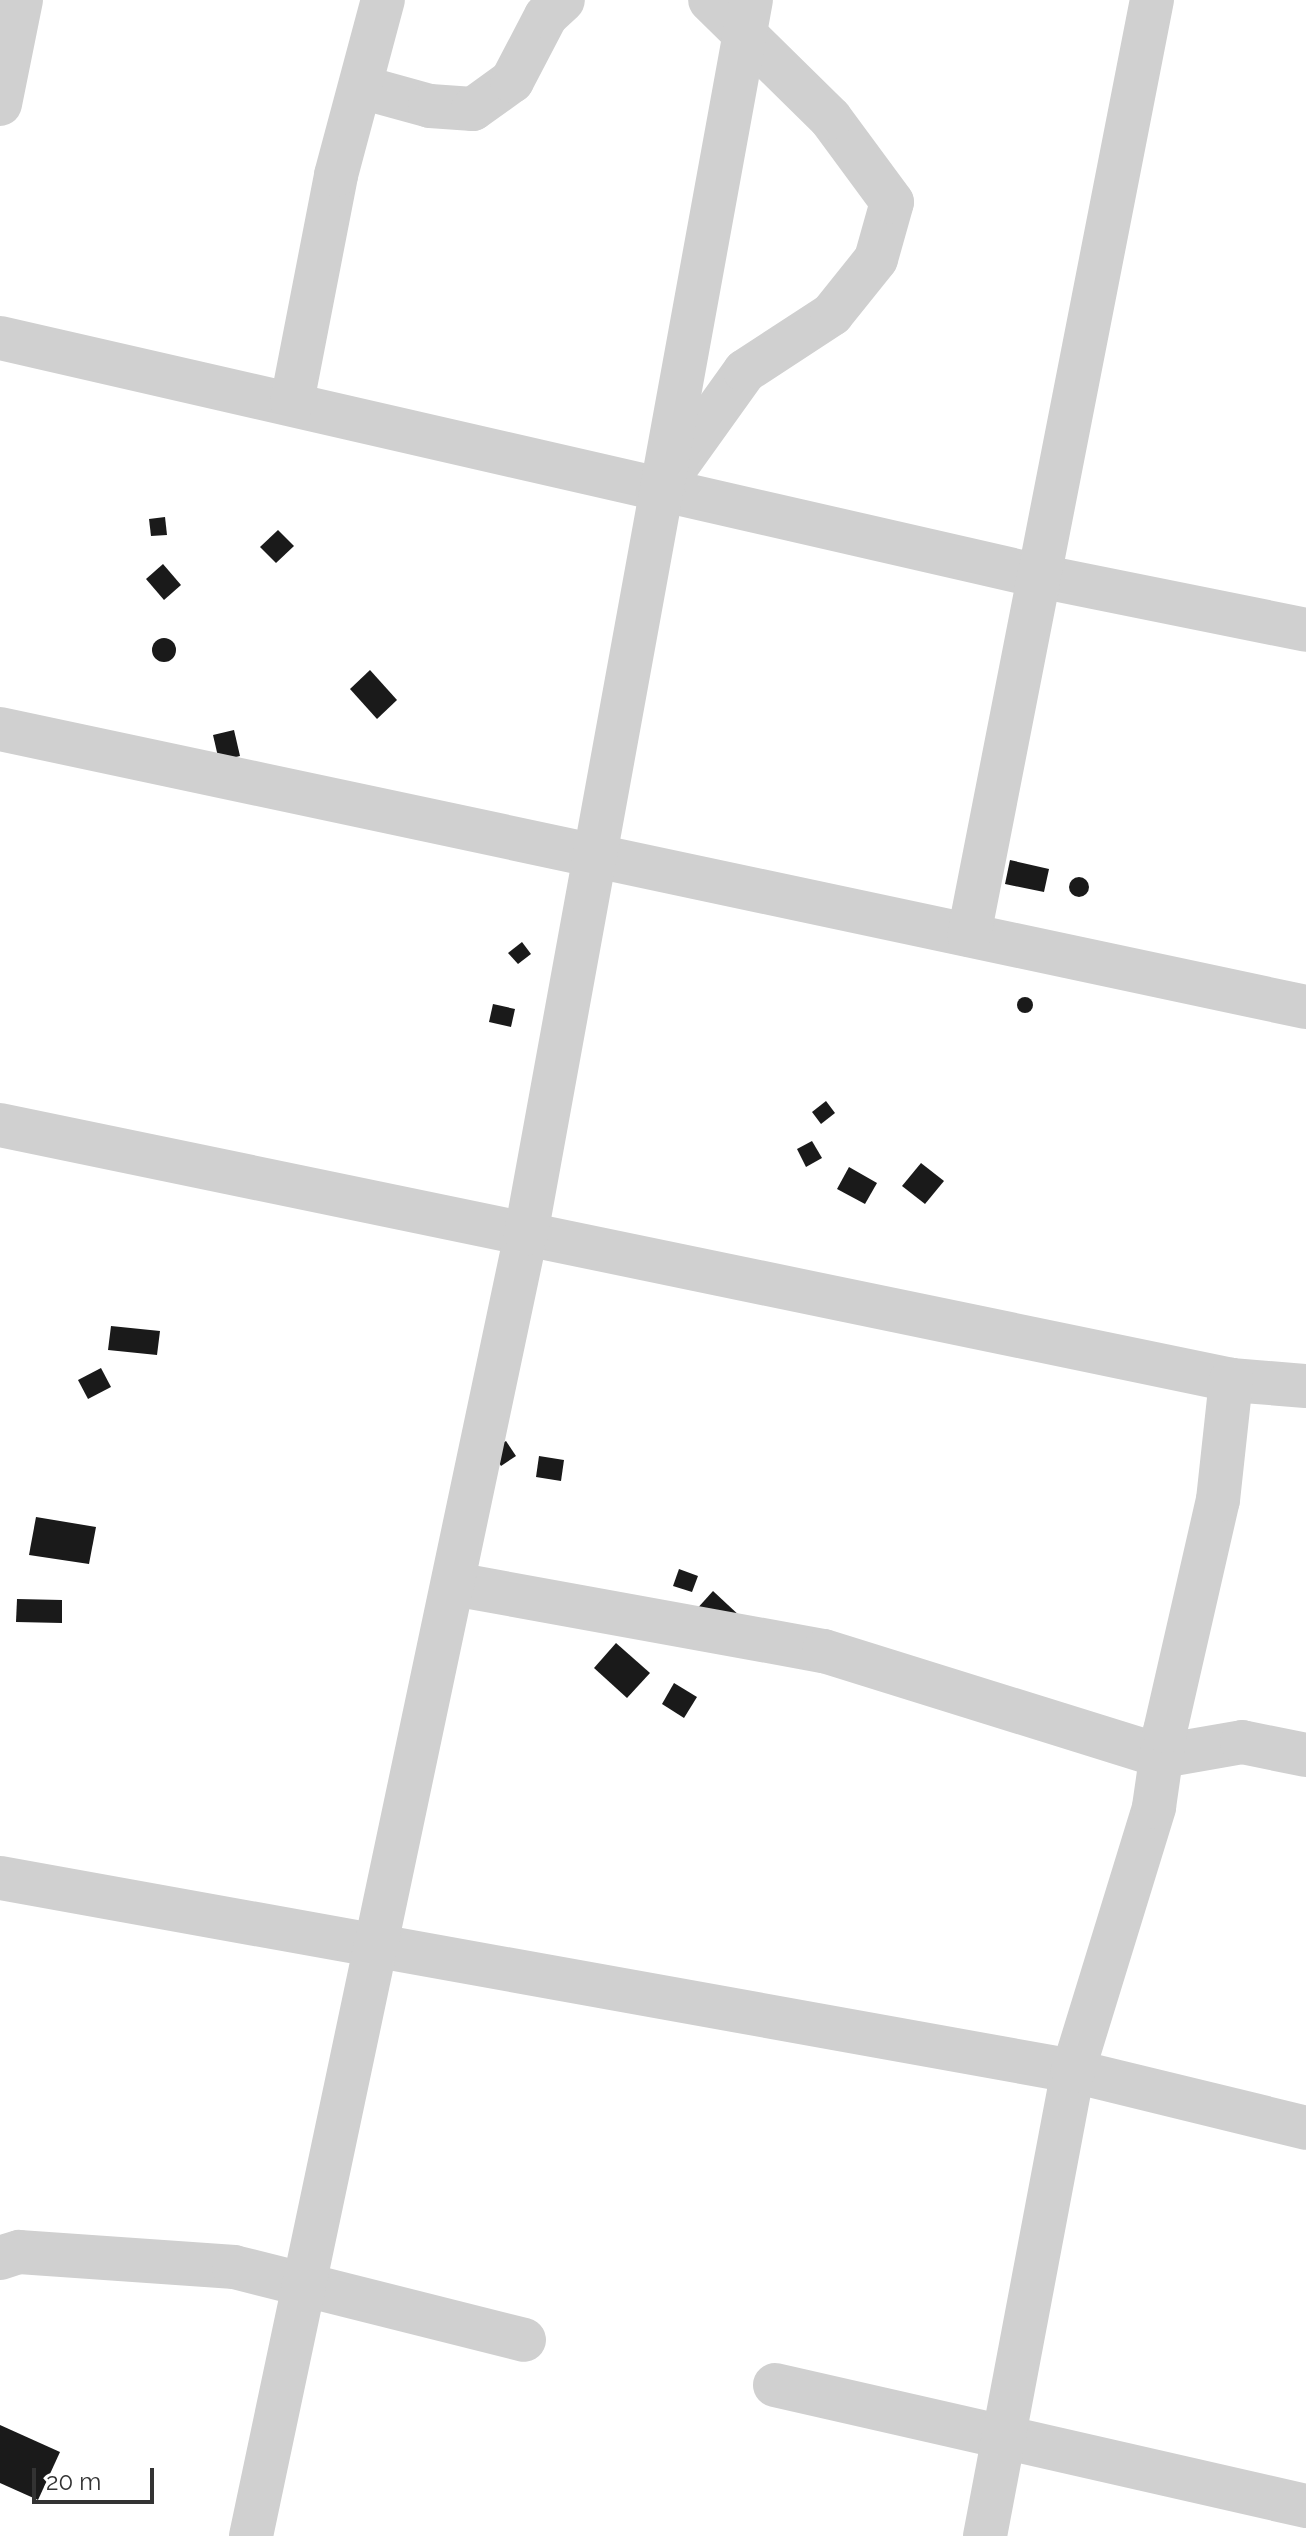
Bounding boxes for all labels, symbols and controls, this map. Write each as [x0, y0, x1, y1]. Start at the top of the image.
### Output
scale bar [36, 2452, 158, 2502]
text: 20 m [46, 2467, 101, 2496]

